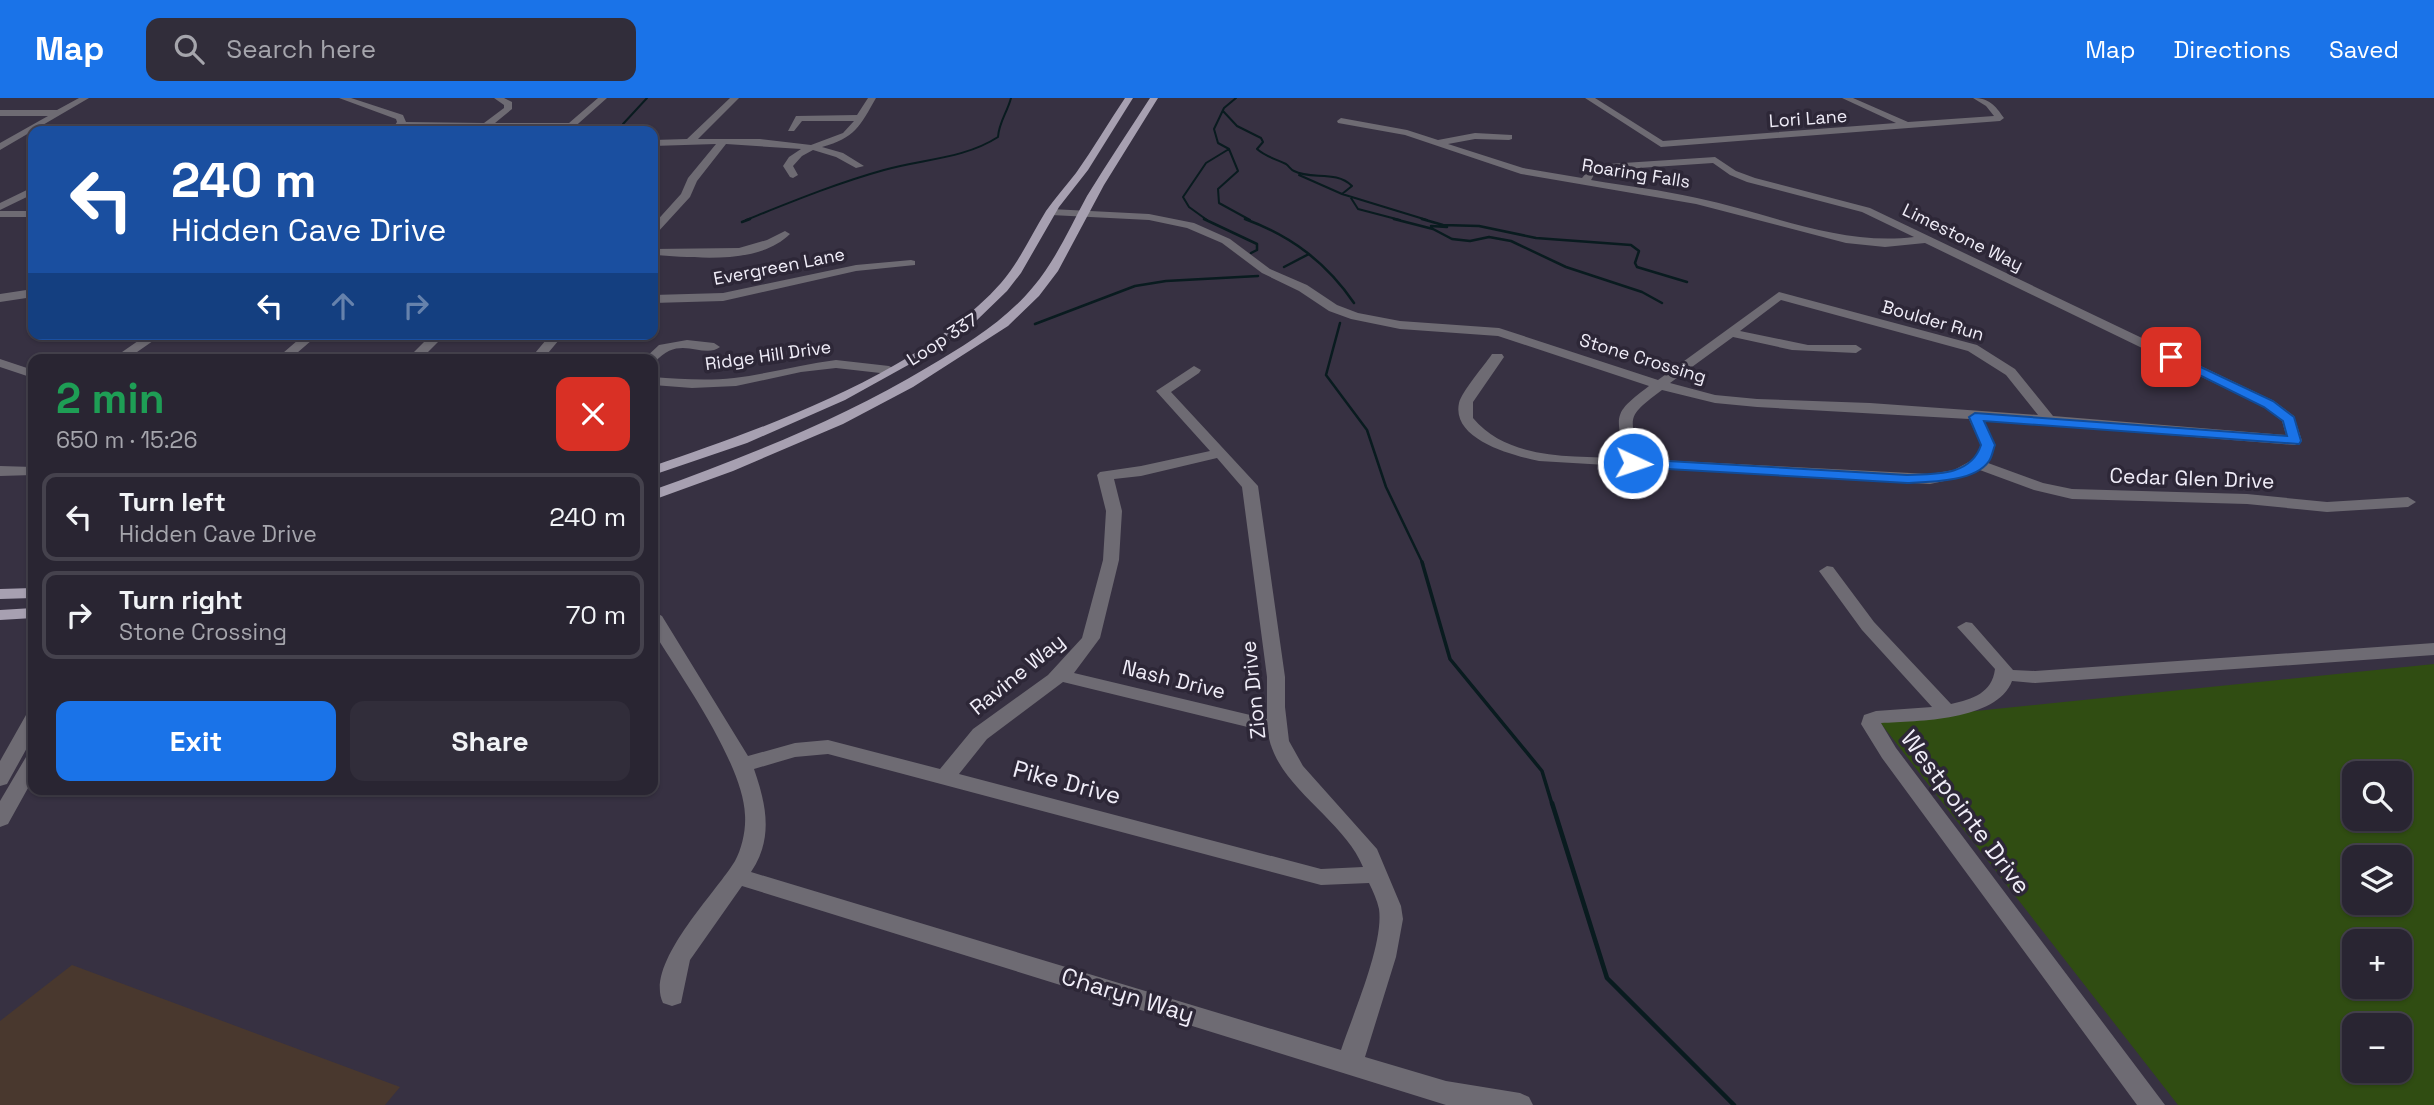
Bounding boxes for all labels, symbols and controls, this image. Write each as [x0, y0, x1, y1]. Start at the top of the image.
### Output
search box [146, 18, 636, 81]
text: Map [35, 28, 104, 70]
icon: search [170, 30, 208, 68]
text: Search here [226, 32, 376, 66]
text: Map [2085, 34, 2135, 65]
text: Directions [2173, 34, 2291, 65]
text: Saved [2329, 34, 2399, 65]
street label: Lori Lane [1768, 104, 1848, 132]
text: 240 m [171, 149, 317, 211]
street label: Roaring Falls [1580, 153, 1692, 193]
icon: left [56, 154, 147, 245]
street label: Limestone Way [1899, 198, 2027, 276]
text: Hidden Cave Drive [171, 210, 446, 250]
street label: Evergreen Lane [711, 242, 847, 290]
icon: left [251, 287, 289, 325]
icon: ahead [324, 287, 362, 325]
icon: right [397, 287, 435, 325]
street label: Boulder Run [1879, 294, 1987, 346]
street label: Loop 337 [902, 308, 982, 370]
pin [2141, 327, 2201, 387]
street label: Stone Crossing [1577, 328, 1709, 388]
street label: Ridge Hill Drive [704, 335, 832, 375]
icon: arrive [2152, 338, 2190, 376]
text: 2 min [56, 372, 165, 425]
button: close [556, 377, 630, 451]
text: 650 m · 15:26 [56, 425, 198, 455]
position arrow [1596, 426, 1670, 500]
street label: Cedar Glen Drive [2109, 462, 2275, 494]
text: Turn left [119, 485, 226, 519]
icon: left [60, 498, 98, 536]
text: 240 m [549, 500, 626, 534]
text: Hidden Cave Drive [119, 519, 317, 549]
text: Turn right [119, 583, 243, 617]
icon: right [60, 596, 98, 634]
text: 70 m [566, 598, 626, 632]
text: Stone Crossing [119, 617, 287, 647]
street label: Ravine Way [964, 627, 1070, 721]
street label: Zion Drive [1234, 639, 1272, 741]
street label: Nash Drive [1120, 653, 1228, 705]
button: Exit [56, 701, 336, 781]
button: Share [350, 701, 630, 781]
street label: Westpointe Drive [1894, 724, 2038, 900]
street label: Pike Drive [1010, 753, 1124, 811]
map controls [2342, 761, 2412, 1083]
button: search [2342, 761, 2412, 831]
button: layers [2342, 845, 2412, 915]
button: + [2342, 929, 2412, 999]
street label: Charyn Way [1058, 960, 1198, 1030]
button: − [2342, 1013, 2412, 1083]

